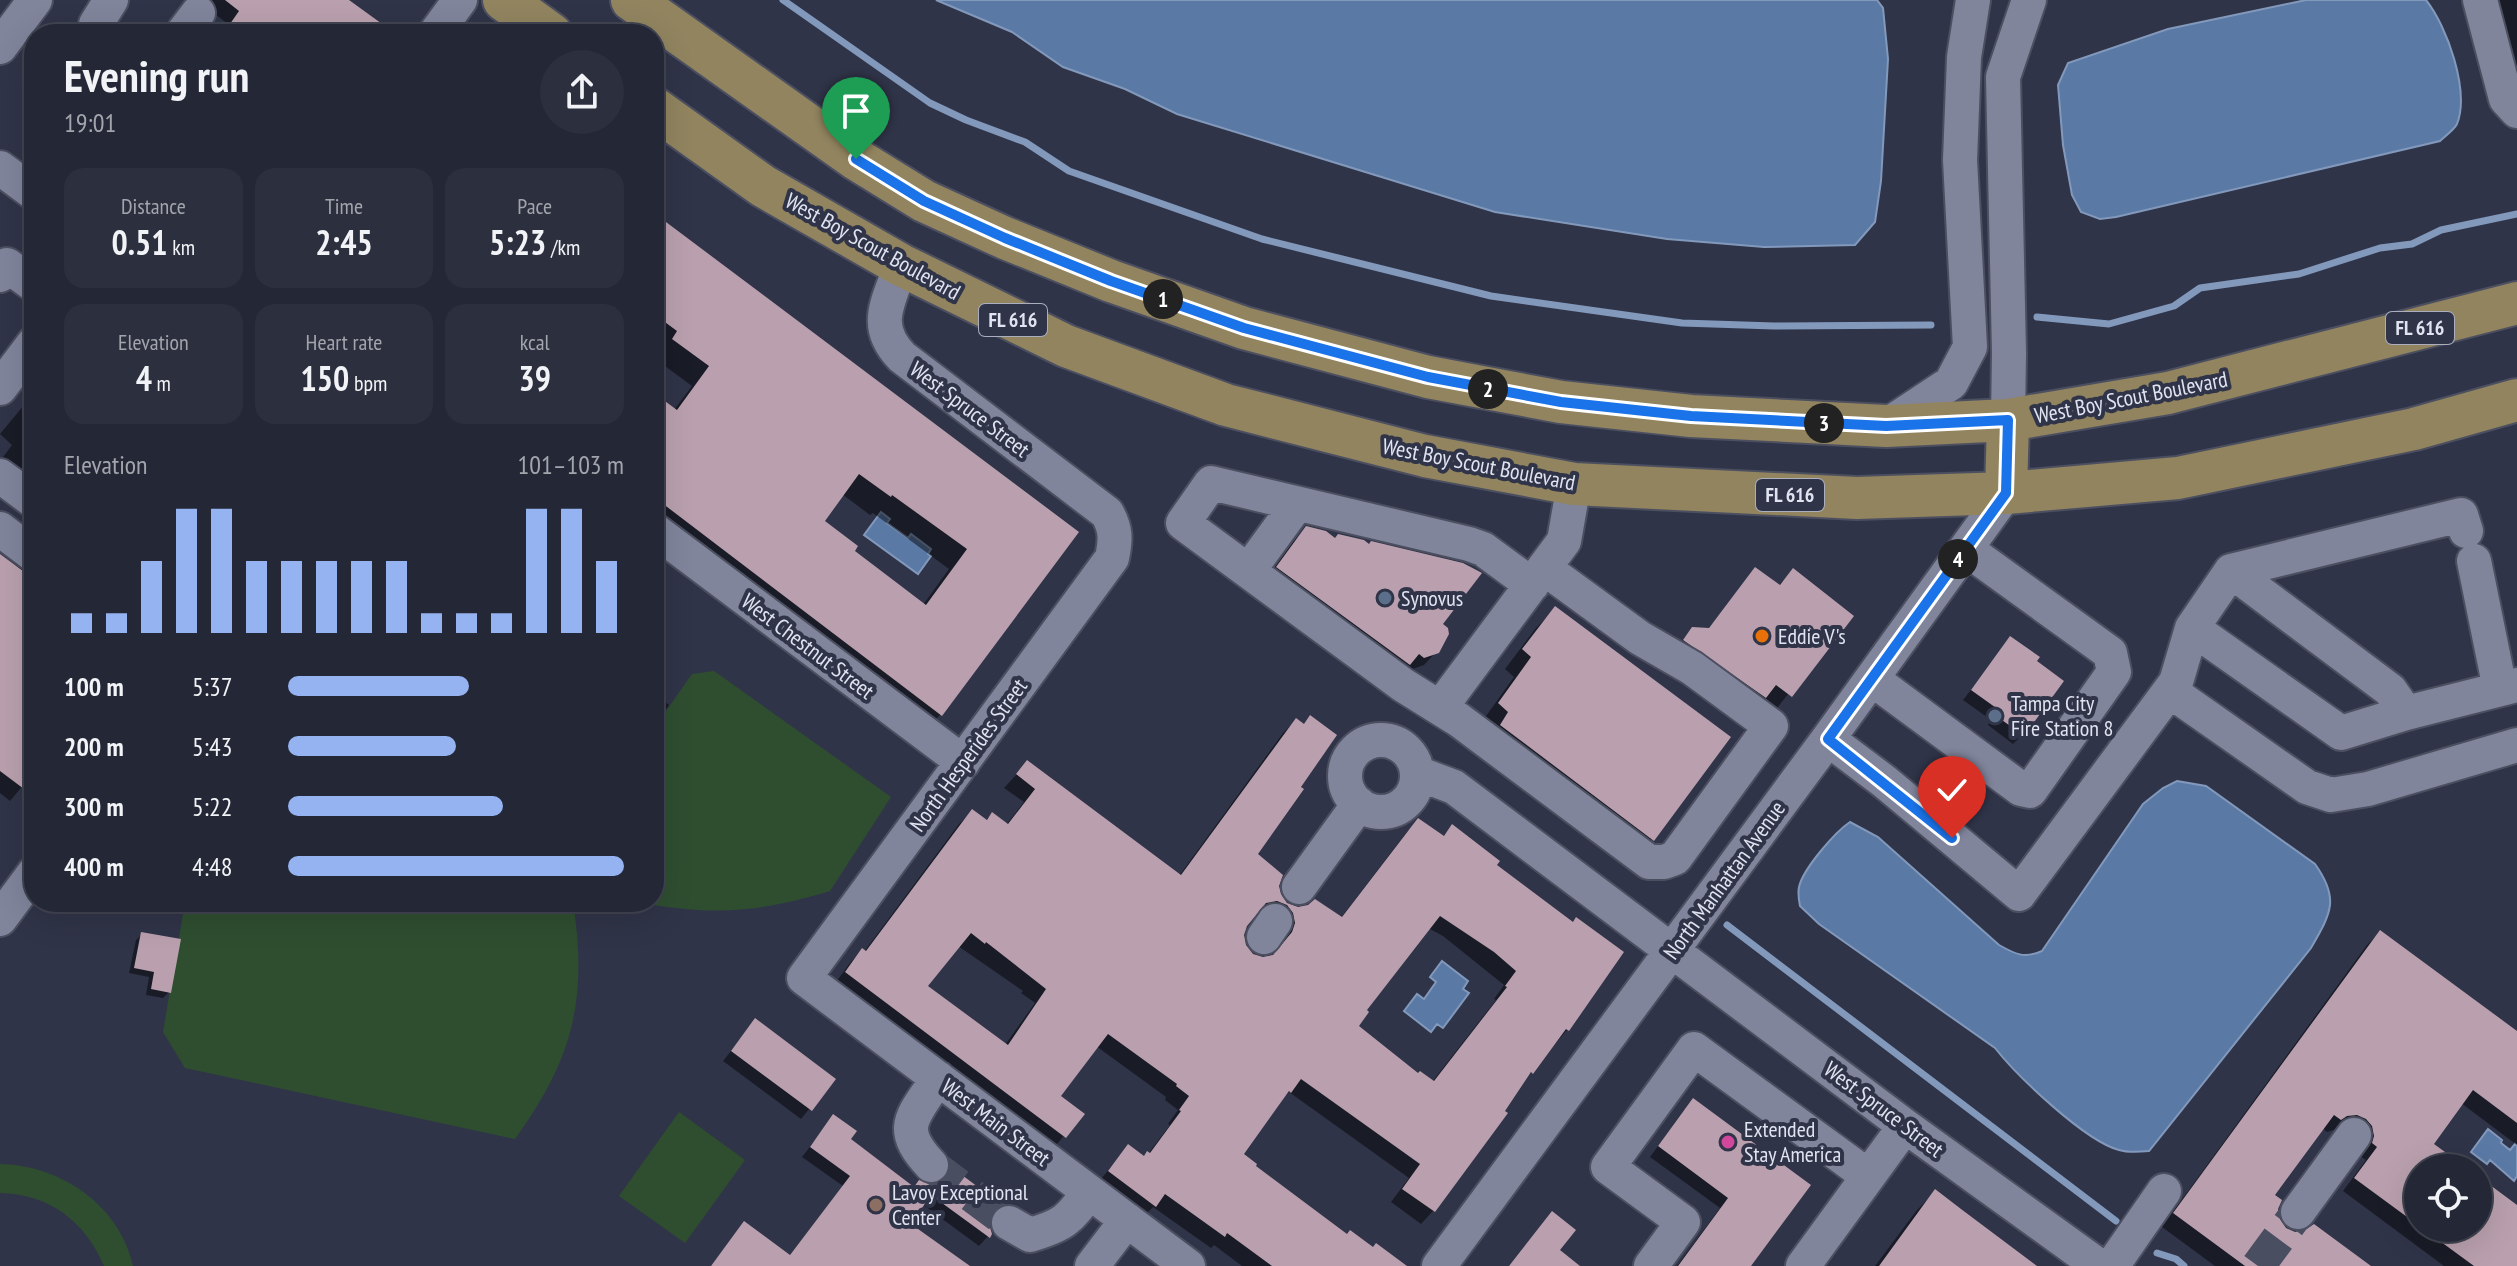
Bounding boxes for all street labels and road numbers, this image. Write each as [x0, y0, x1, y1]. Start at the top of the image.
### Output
street label: West Boy Scout Boulevard [781, 186, 965, 306]
road number: FL 616 [979, 304, 1047, 336]
road number: FL 616 [2386, 312, 2454, 344]
street label: West Spruce Street [905, 355, 1035, 463]
street label: West Boy Scout Boulevard [2032, 365, 2230, 429]
street label: West Boy Scout Boulevard [1380, 432, 1578, 496]
road number: FL 616 [1756, 479, 1824, 511]
street label: West Chestnut Street [736, 587, 880, 705]
street label: North Hesperides Street [903, 673, 1033, 837]
street label: North Manhattan Avenue [1657, 795, 1791, 965]
street label: West Spruce Street [1819, 1055, 1949, 1163]
street label: West Main Street [936, 1072, 1056, 1172]

